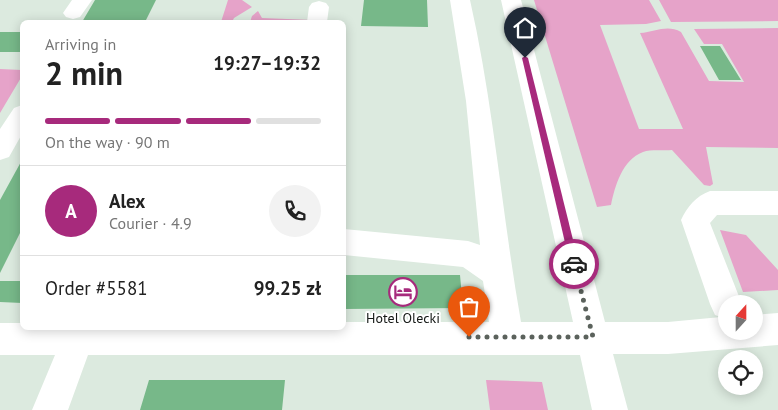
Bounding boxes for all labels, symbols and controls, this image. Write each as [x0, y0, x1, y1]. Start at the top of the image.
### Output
pin [504, 7, 546, 58]
icon: home [511, 14, 539, 42]
text: Arriving in [45, 34, 116, 54]
text: 19:27–19:32 [213, 51, 321, 75]
text: 2 min [45, 52, 123, 94]
text: On the way · 90 m [45, 132, 170, 152]
button: phone [269, 185, 321, 237]
text: Alex [109, 189, 145, 213]
text: A [65, 199, 77, 223]
text: Courier · 4.9 [109, 213, 192, 233]
courier [549, 239, 599, 289]
icon: car [560, 250, 588, 278]
text: Order #5581 [45, 276, 148, 300]
text: 99.25 zł [254, 276, 321, 300]
hotel icon: Hotel Olecki [388, 277, 418, 307]
pin [448, 286, 490, 337]
icon: bag [455, 293, 483, 321]
north arrow [718, 295, 762, 340]
map controls [718, 295, 763, 395]
place label: Hotel Olecki [366, 309, 440, 327]
button: locate [718, 350, 763, 395]

